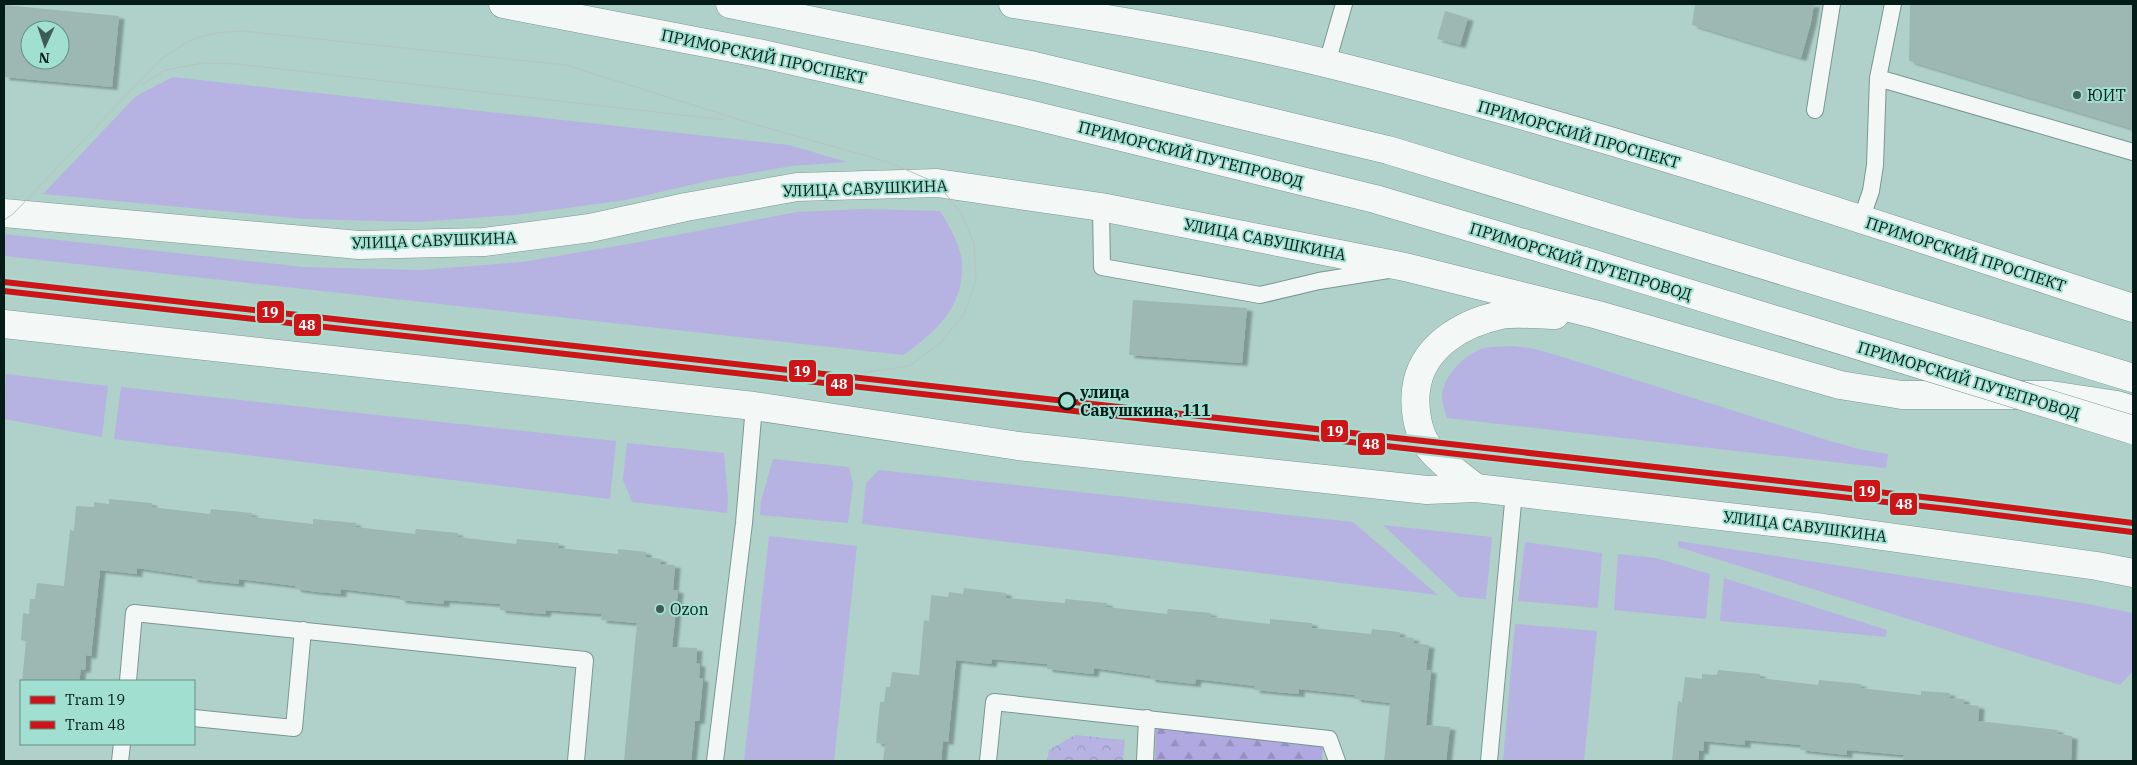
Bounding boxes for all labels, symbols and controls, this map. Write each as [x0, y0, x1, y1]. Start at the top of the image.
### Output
north arrow [20, 20, 70, 70]
street label: ПРИМОРСКИЙ ПРОСПЕКТ [659, 24, 869, 88]
text: N [38, 49, 50, 67]
place label: ЮИТ [2087, 85, 2126, 105]
marker: ЮИТ [2071, 89, 2083, 101]
street label: ПРИМОРСКИЙ ПРОСПЕКТ [1476, 96, 1682, 172]
street label: ПРИМОРСКИЙ ПУТЕПРОВОД [1076, 116, 1306, 192]
street label: УЛИЦА САВУШКИНА [782, 175, 948, 201]
street label: ПРИМОРСКИЙ ПРОСПЕКТ [1863, 212, 2069, 296]
street label: УЛИЦА САВУШКИНА [1182, 213, 1348, 265]
street label: ПРИМОРСКИЙ ПУТЕПРОВОД [1467, 218, 1695, 304]
street label: УЛИЦА САВУШКИНА [351, 227, 517, 253]
line badge: 19 [256, 300, 285, 324]
text: 19 [262, 303, 278, 321]
line badge: 48 [293, 313, 322, 337]
text: 48 [299, 316, 315, 334]
street label: ПРИМОРСКИЙ ПУТЕПРОВОД [1855, 337, 2083, 423]
line badge: 19 [788, 359, 817, 383]
text: 19 [794, 362, 810, 380]
line badge: 48 [825, 373, 854, 397]
text: 48 [831, 375, 847, 393]
place label: улица Савушкина, 111 [1079, 382, 1211, 420]
marker: улица Савушкина, 111 [1058, 392, 1076, 410]
line badge: 19 [1320, 419, 1349, 443]
text: 19 [1327, 422, 1343, 440]
line badge: 48 [1357, 432, 1386, 456]
text: 48 [1363, 435, 1379, 453]
line badge: 19 [1853, 479, 1881, 503]
text: 19 [1859, 482, 1875, 500]
line badge: 48 [1889, 492, 1918, 516]
text: 48 [1896, 495, 1912, 513]
street label: УЛИЦА САВУШКИНА [1722, 506, 1888, 546]
place label: Ozon [670, 599, 709, 619]
marker: Ozon [654, 603, 666, 615]
legend [20, 680, 195, 745]
text: Tram 19 [65, 690, 125, 709]
text: Tram 48 [65, 715, 125, 734]

